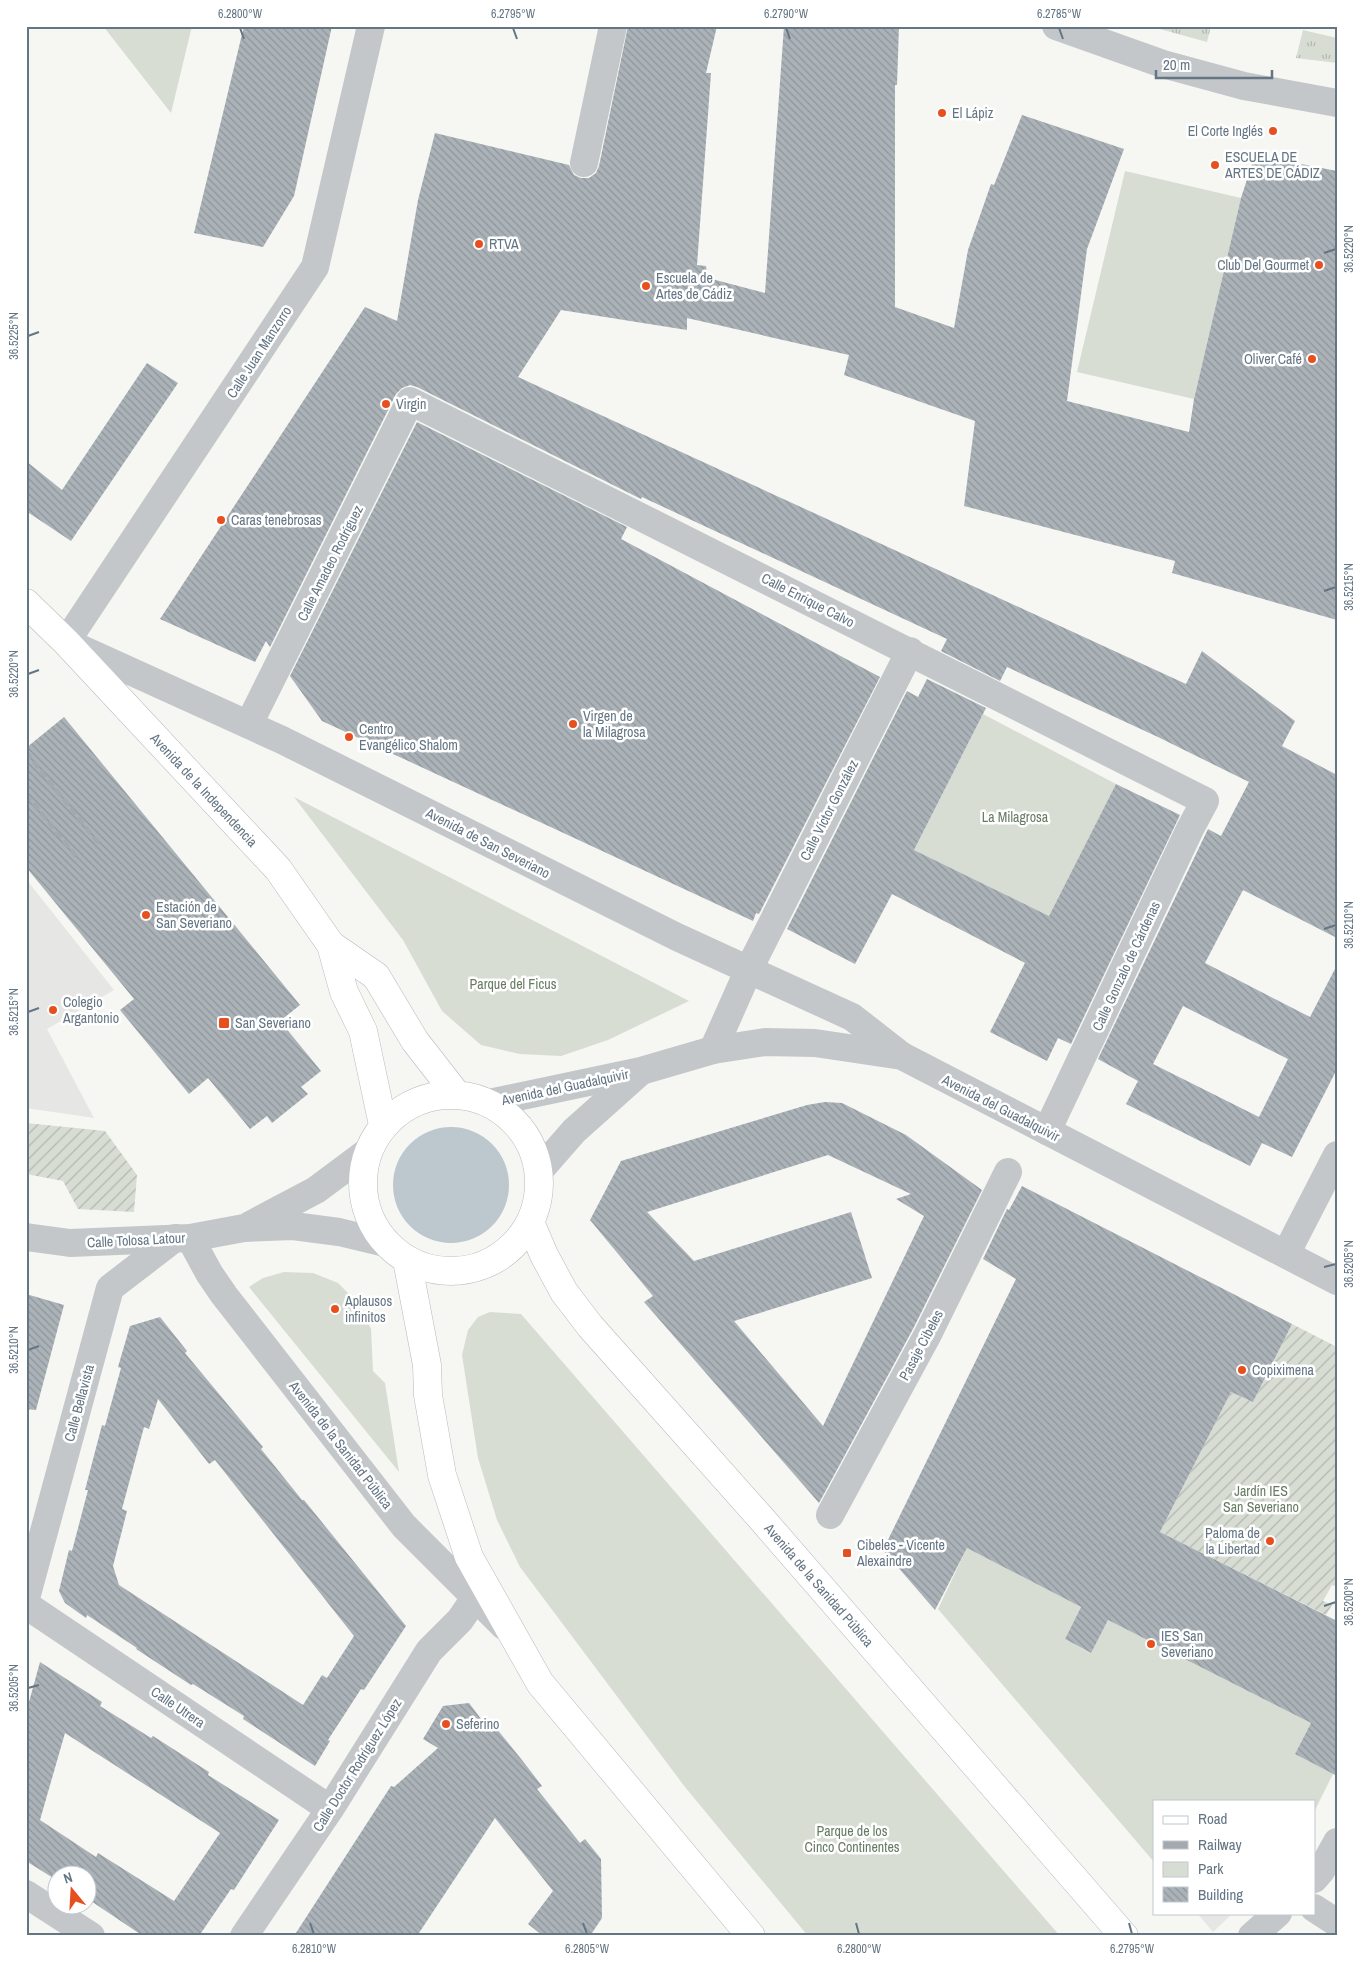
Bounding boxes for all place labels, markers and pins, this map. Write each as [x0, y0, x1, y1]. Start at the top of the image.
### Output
place label: El Lápiz [952, 104, 994, 122]
marker: El Lápiz [936, 107, 948, 119]
place label: El Corte Inglés [1188, 122, 1263, 140]
marker: El Corte Inglés [1267, 125, 1279, 137]
place label: ESCUELA DE ARTES DE CÁDIZ [1224, 148, 1320, 182]
marker: ESCUELA DE ARTES DE CÁDIZ [1209, 159, 1221, 171]
place label: RTVA [489, 235, 519, 253]
marker: RTVA [473, 238, 485, 250]
place label: Club Del Gourmet [1217, 256, 1309, 274]
marker: Club Del Gourmet [1313, 259, 1325, 271]
place label: Escuela de Artes de Cádiz [655, 269, 732, 303]
marker: Escuela de Artes de Cádiz [640, 280, 652, 292]
place label: Oliver Café [1244, 350, 1302, 368]
marker: Oliver Café [1306, 353, 1318, 365]
place label: Virgin [396, 395, 426, 413]
marker: Virgin [380, 398, 392, 410]
place label: Caras tenebrosas [231, 511, 322, 529]
marker: Caras tenebrosas [215, 514, 227, 526]
place label: Virgen de la Milagrosa [583, 707, 646, 741]
marker: Virgen de la Milagrosa [567, 718, 579, 730]
place label: Centro Evangélico Shalom [359, 720, 458, 754]
marker: Centro Evangélico Shalom [343, 731, 355, 743]
place label: Estación de San Severiano [156, 898, 232, 932]
marker: Estación de San Severiano [140, 909, 152, 921]
place label: Colegio Argantonio [62, 993, 119, 1027]
marker: Colegio Argantonio [47, 1004, 59, 1016]
place label: San Severiano [235, 1014, 311, 1032]
marker: San Severiano [217, 1016, 231, 1030]
place label: Aplausos infinitos [344, 1292, 392, 1326]
marker: Aplausos infinitos [329, 1303, 341, 1315]
place label: Copiximena [1252, 1361, 1315, 1379]
marker: Copiximena [1236, 1364, 1248, 1376]
place label: Paloma de la Libertad [1205, 1524, 1260, 1558]
marker: Paloma de la Libertad [1264, 1535, 1276, 1547]
place label: Cibeles - Vicente Alexaindre [856, 1536, 945, 1570]
marker: Cibeles - Vicente Alexaindre [841, 1547, 853, 1559]
place label: IES San Severiano [1161, 1627, 1213, 1661]
marker: IES San Severiano [1145, 1638, 1157, 1650]
place label: Seferino [456, 1715, 499, 1733]
marker: Seferino [440, 1718, 452, 1730]

